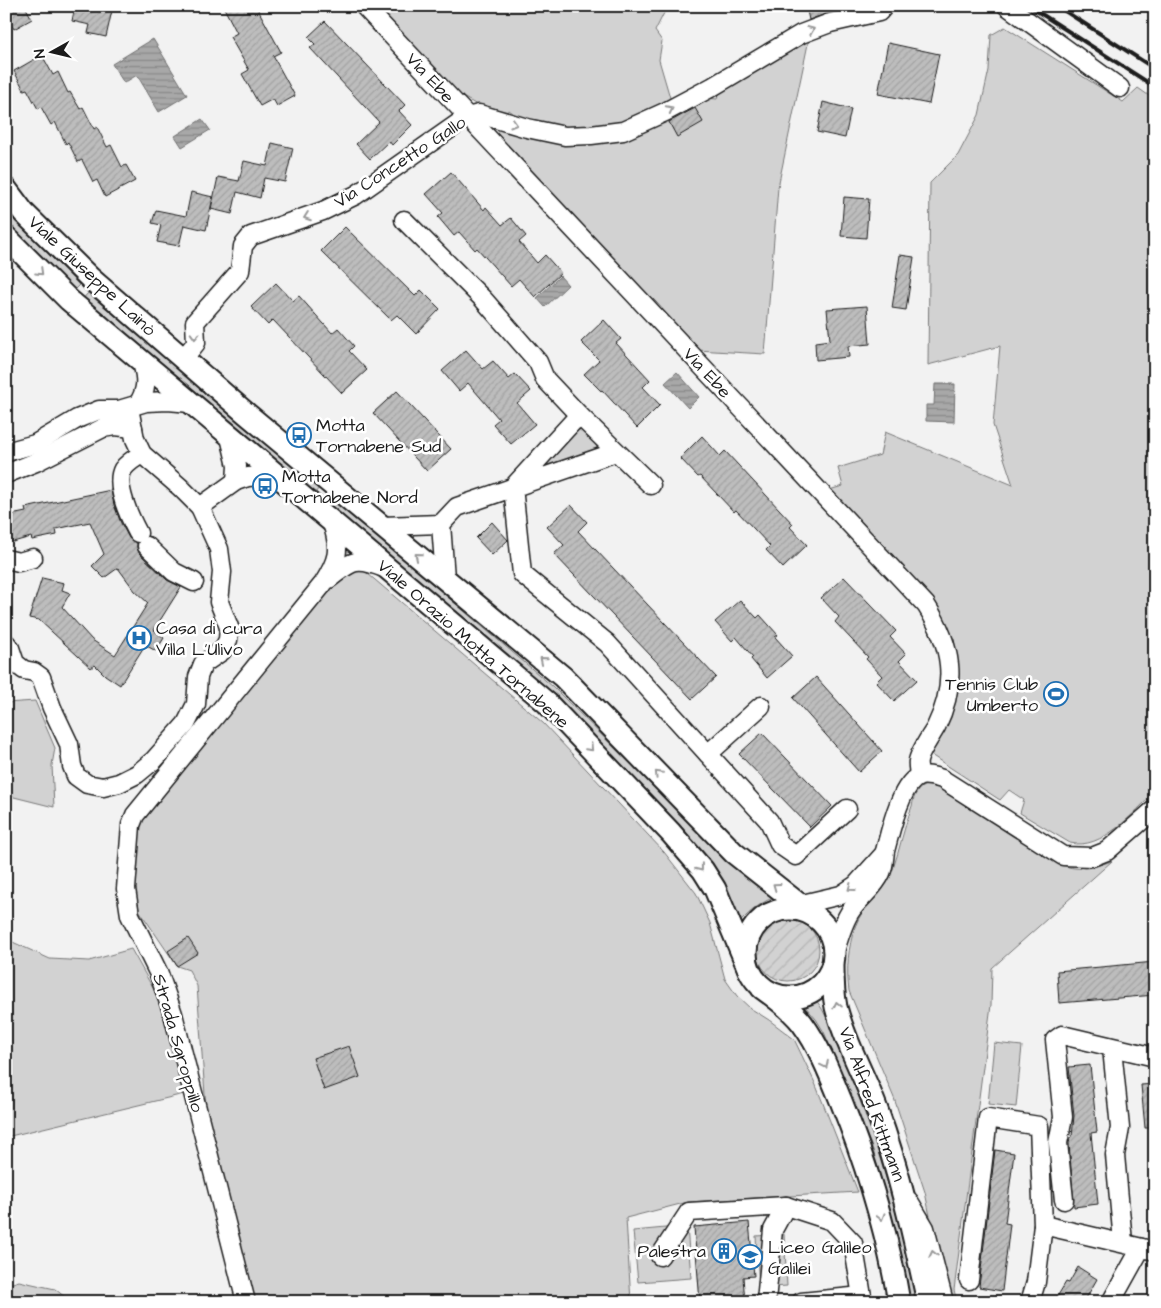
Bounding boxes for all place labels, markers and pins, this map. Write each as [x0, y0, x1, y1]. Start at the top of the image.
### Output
place label: Motta Tornabene Sud [316, 413, 441, 459]
bus stop icon: Motta Tornabene Sud [286, 422, 312, 448]
place label: Motta Tornabene Nord [282, 464, 418, 510]
bus stop icon: Motta Tornabene Nord [252, 473, 278, 499]
place label: Casa di cura Villa L'Ulivo [156, 616, 262, 662]
hospital icon: Casa di cura Villa L'Ulivo [126, 625, 152, 651]
place label: Tennis Club Umberto [945, 672, 1038, 718]
sports icon: Tennis Club Umberto [1043, 681, 1069, 707]
place label: Liceo Galileo Galilei [768, 1235, 872, 1281]
building icon: Palestra [711, 1238, 737, 1264]
place label: Palestra [637, 1239, 706, 1264]
school or university icon: Liceo Galileo Galilei [737, 1244, 763, 1270]

